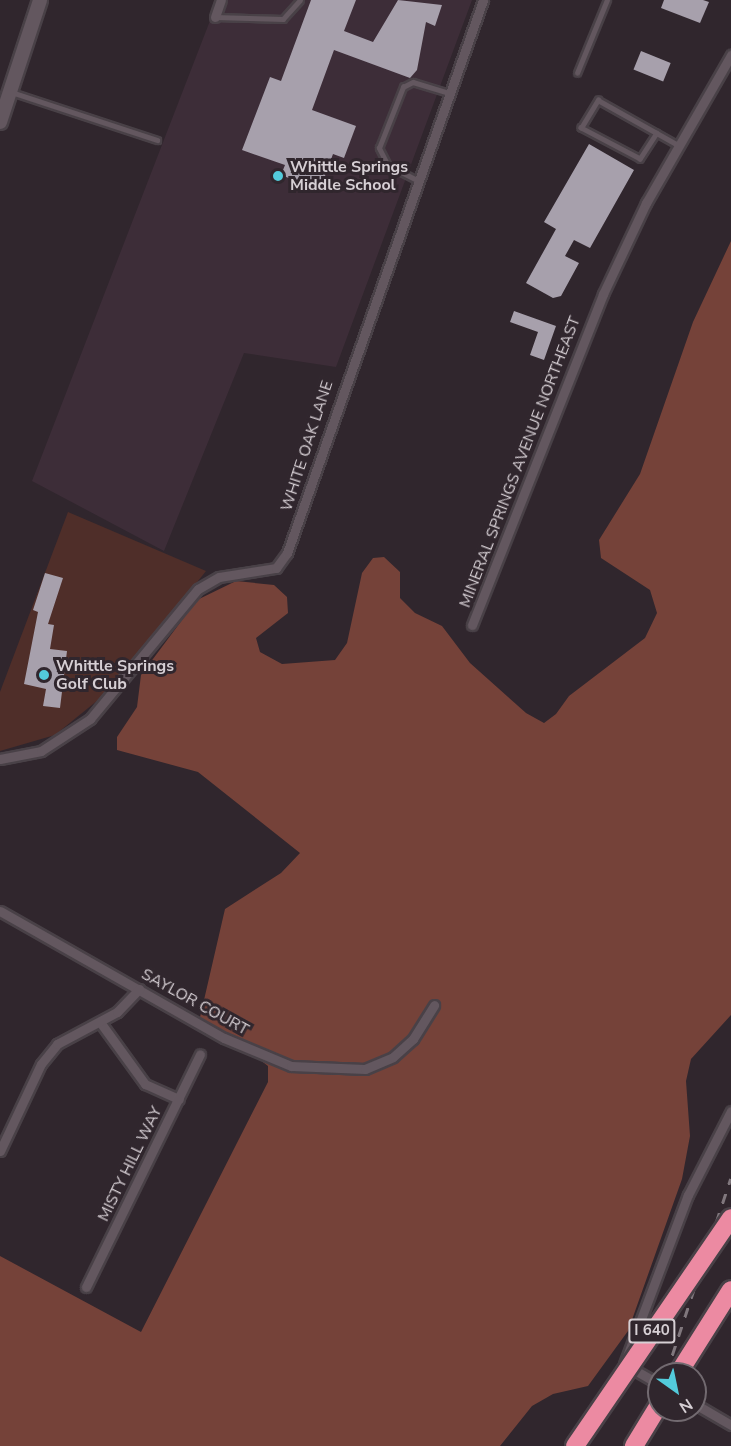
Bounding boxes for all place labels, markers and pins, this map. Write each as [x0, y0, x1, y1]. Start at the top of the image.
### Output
place label: Whittle Springs Middle School [290, 157, 408, 195]
marker: Whittle Springs Middle School [271, 169, 285, 183]
place label: Whittle Springs Golf Club [56, 656, 174, 694]
marker: Whittle Springs Golf Club [37, 668, 51, 682]

